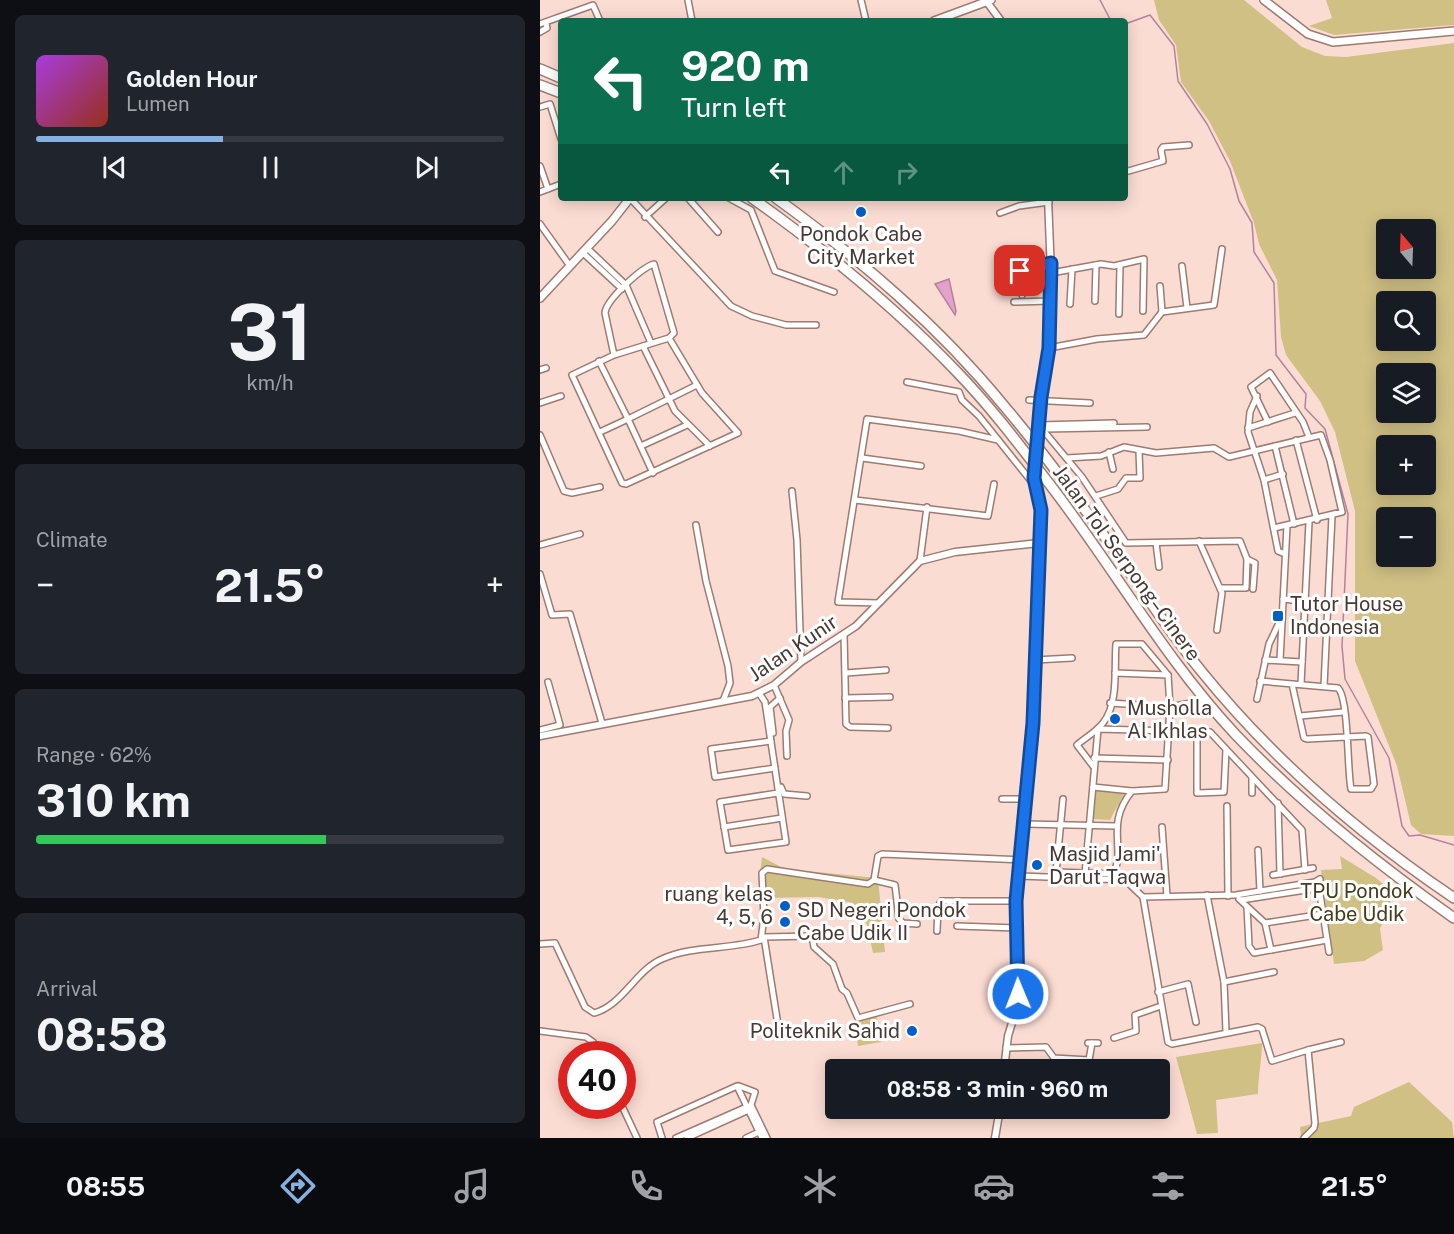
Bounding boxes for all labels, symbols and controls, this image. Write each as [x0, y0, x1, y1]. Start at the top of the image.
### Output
text: 920 m [681, 41, 810, 90]
icon: left [582, 42, 660, 120]
text: Golden Hour [126, 66, 257, 92]
text: Turn left [681, 91, 787, 123]
text: Lumen [126, 92, 190, 116]
icon: previous [98, 151, 131, 184]
icon: pause [254, 151, 287, 184]
icon: next [410, 151, 443, 184]
icon: left [764, 156, 797, 189]
icon: ahead [827, 156, 860, 189]
icon: right [890, 156, 923, 189]
marker: Pondok Cabe City Market [854, 205, 868, 219]
north arrow [1376, 219, 1436, 279]
map controls [1376, 219, 1436, 567]
place label: Pondok Cabe City Market [800, 222, 922, 269]
pin [994, 245, 1045, 296]
icon: arrive [1003, 254, 1036, 287]
text: 31 [227, 286, 313, 378]
button: search [1376, 291, 1436, 351]
button: layers [1376, 363, 1436, 423]
text: km/h [246, 371, 294, 395]
button: + [1376, 435, 1436, 495]
street label: Jalan Tol Serpong–Cinere [1048, 461, 1206, 665]
button: − [1376, 507, 1436, 567]
text: Climate [36, 528, 108, 552]
text: 21.5° [214, 559, 326, 612]
text: − [36, 566, 54, 604]
text: + [486, 566, 504, 604]
place label: Tutor House Indonesia [1290, 592, 1403, 639]
marker: Tutor House Indonesia [1271, 609, 1285, 623]
street label: Jalan Kunir [744, 610, 842, 686]
place label: Musholla Al Ikhlas [1127, 696, 1212, 743]
marker: Musholla Al Ikhlas [1108, 712, 1122, 726]
text: Range · 62% [36, 743, 152, 767]
text: 310 km [36, 774, 191, 827]
place label: Masjid Jami' Darut Taqwa [1049, 842, 1166, 889]
marker: Masjid Jami' Darut Taqwa [1030, 858, 1044, 872]
park label: TPU Pondok Cabe Udik [1300, 879, 1414, 926]
place label: ruang kelas 4, 5, 6 [665, 882, 773, 929]
place label: SD Negeri Pondok Cabe Udik II [797, 898, 966, 945]
marker: ruang kelas 4, 5, 6 [778, 899, 792, 913]
marker: SD Negeri Pondok Cabe Udik II [778, 915, 792, 929]
position arrow [986, 962, 1050, 1026]
text: Arrival [36, 977, 98, 1001]
text: 08:58 [36, 1008, 168, 1061]
place label: Politeknik Sahid [750, 1019, 900, 1043]
marker: Politeknik Sahid [905, 1024, 919, 1038]
speed limit sign: 40 [558, 1041, 636, 1119]
text: 08:58 · 3 min · 960 m [887, 1076, 1108, 1102]
icon: directions [277, 1165, 319, 1207]
icon: music [451, 1165, 493, 1207]
icon: phone [625, 1165, 667, 1207]
icon: climate [799, 1165, 841, 1207]
icon: car [973, 1165, 1015, 1207]
icon: filters [1147, 1165, 1189, 1207]
text: 08:55 [66, 1170, 145, 1202]
text: 21.5° [1321, 1170, 1388, 1202]

